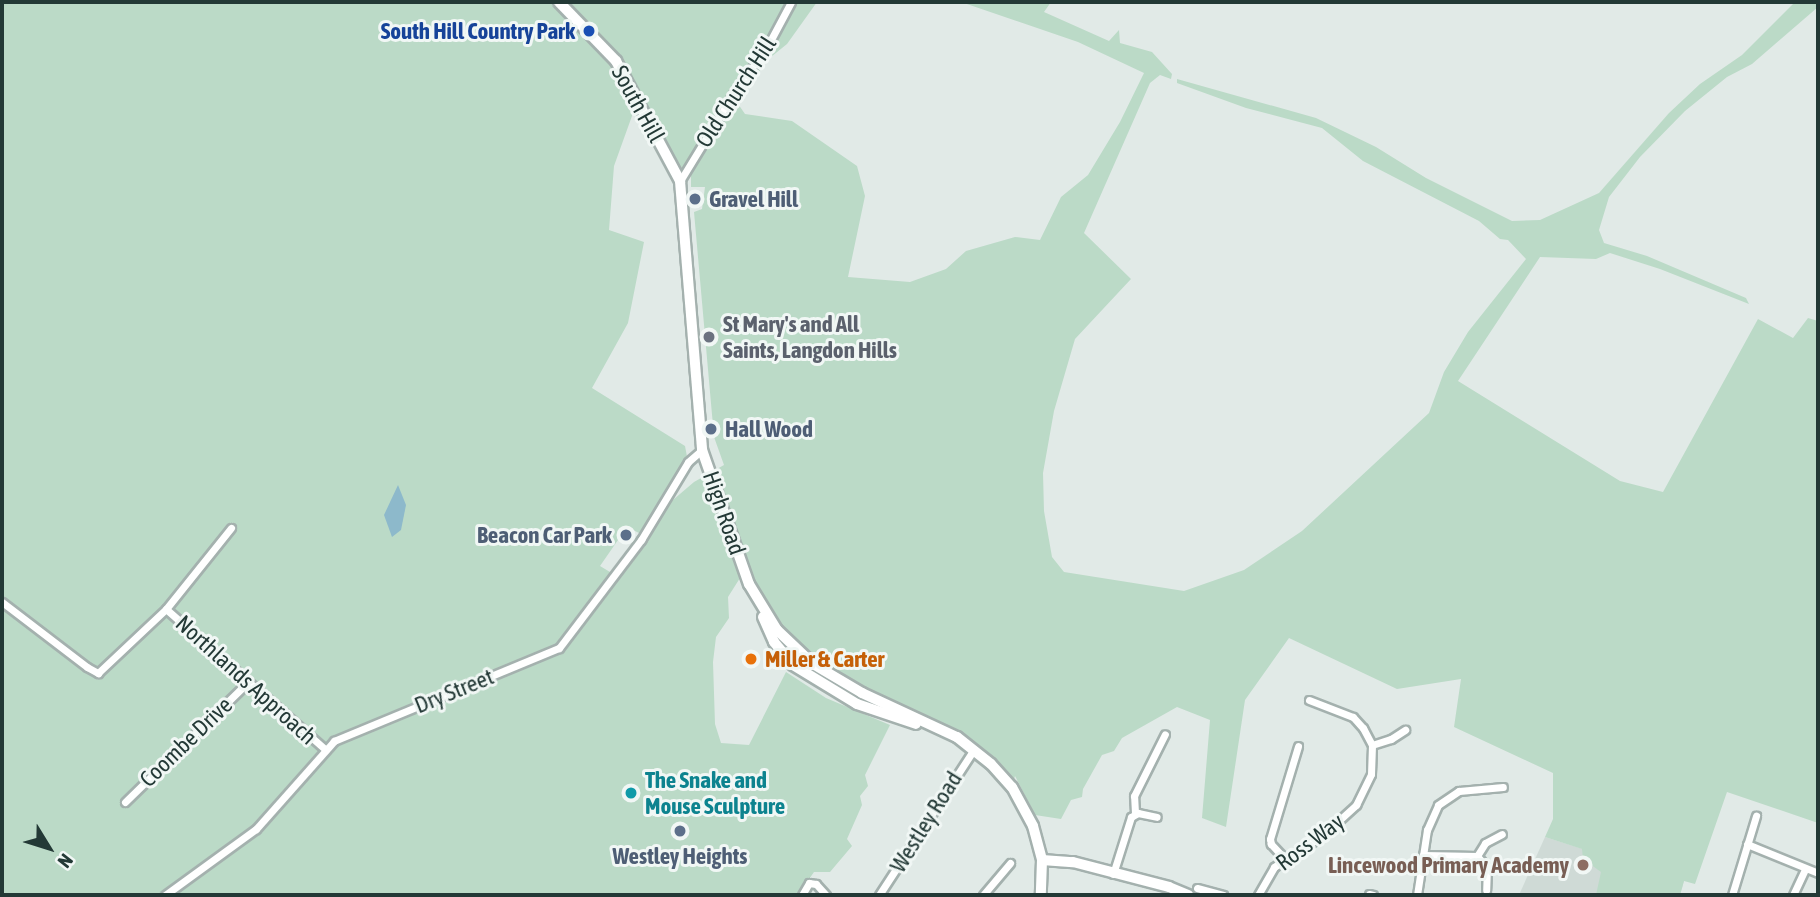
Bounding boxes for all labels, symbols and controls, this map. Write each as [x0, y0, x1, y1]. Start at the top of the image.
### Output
place label: South Hill Country Park [381, 17, 575, 45]
marker: South Hill Country Park [581, 23, 597, 39]
street label: Old Church Hill [690, 31, 782, 153]
street label: South Hill [606, 61, 670, 147]
place label: Gravel Hill [709, 185, 798, 213]
marker: Gravel Hill [687, 191, 703, 207]
place label: St Mary's and All Saints, Langdon Hills [723, 310, 897, 364]
marker: St Mary's and All Saints, Langdon Hills [701, 329, 717, 345]
place label: Hall Wood [725, 415, 813, 443]
marker: Hall Wood [703, 421, 719, 437]
street label: High Road [697, 467, 751, 559]
place label: Beacon Car Park [477, 521, 612, 549]
marker: Beacon Car Park [618, 527, 634, 543]
street label: Northlands Approach [170, 610, 322, 750]
place label: Miller & Carter [765, 645, 884, 673]
marker: Miller & Carter [743, 651, 759, 667]
street label: Dry Street [410, 663, 498, 719]
street label: Coombe Drive [134, 691, 238, 793]
place label: The Snake and Mouse Sculpture [645, 766, 785, 820]
street label: Westley Road [884, 766, 968, 878]
marker: The Snake and Mouse Sculpture [623, 785, 639, 801]
street label: Ross Way [1271, 808, 1349, 876]
north arrow [14, 813, 84, 883]
marker: Westley Heights [672, 823, 688, 839]
place label: Westley Heights [613, 842, 747, 870]
text: N [53, 850, 78, 872]
place label: Lincewood Primary Academy [1328, 851, 1569, 879]
marker: Lincewood Primary Academy [1575, 857, 1591, 873]

